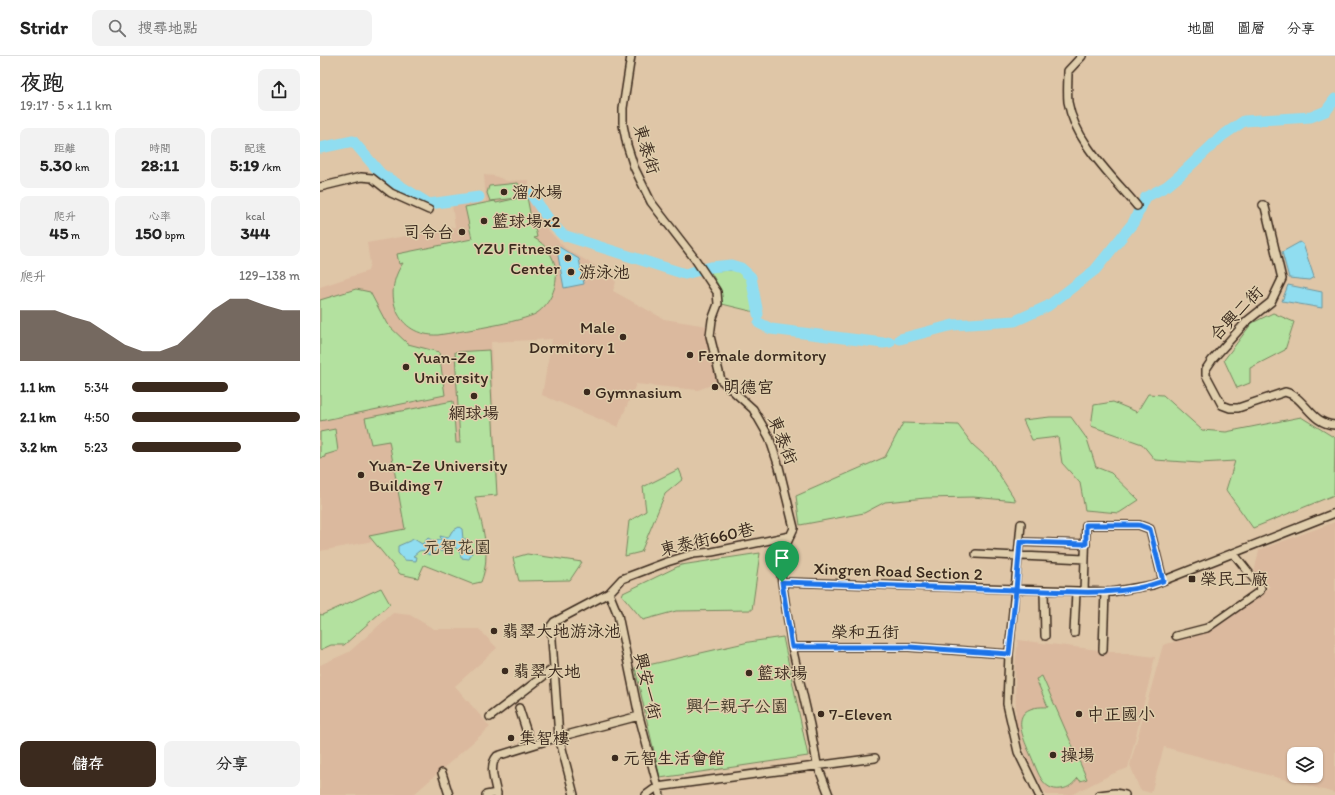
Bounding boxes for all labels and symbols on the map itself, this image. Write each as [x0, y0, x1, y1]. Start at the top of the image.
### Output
street label: 東泰街 [630, 122, 664, 176]
place label: 溜冰場 [512, 182, 563, 202]
marker: 溜冰場 [499, 187, 509, 197]
place label: 籃球場x2 [492, 211, 560, 231]
marker: 籃球場x2 [479, 216, 489, 226]
place label: 司令台 [403, 222, 454, 242]
marker: 司令台 [457, 227, 467, 237]
place label: YZU Fitness Center [474, 238, 560, 278]
marker: YZU Fitness Center [563, 253, 573, 263]
place label: 游泳池 [579, 262, 630, 282]
marker: 游泳池 [566, 267, 576, 277]
street label: 合興二街 [1205, 282, 1267, 344]
place label: Male Dormitory 1 [529, 317, 615, 357]
marker: Male Dormitory 1 [618, 332, 628, 342]
place label: Female dormitory [698, 345, 826, 365]
place label: Yuan-Ze University [414, 347, 488, 387]
marker: Female dormitory [685, 350, 695, 360]
marker: Yuan-Ze University [401, 362, 411, 372]
place label: 明德宮 [723, 377, 774, 397]
place label: Gymnasium [595, 382, 682, 402]
marker: 明德宮 [710, 382, 720, 392]
marker: Gymnasium [582, 387, 592, 397]
marker: 網球場 [469, 391, 479, 401]
place label: 網球場 [449, 403, 500, 423]
street label: 東泰街 [764, 413, 802, 467]
place label: Yuan-Ze University Building 7 [369, 455, 508, 495]
marker: Yuan-Ze University Building 7 [356, 470, 366, 480]
street label: 東泰街660巷 [658, 518, 757, 560]
park label: 元智花園 [423, 537, 491, 557]
pin [765, 541, 799, 582]
street label: Xingren Road Section 2 [813, 558, 983, 584]
place label: 榮民工廠 [1200, 569, 1268, 589]
marker: 榮民工廠 [1187, 574, 1197, 584]
place label: 翡翠大地游泳池 [502, 621, 621, 641]
street label: 榮和五街 [831, 622, 899, 642]
marker: 翡翠大地游泳池 [489, 626, 499, 636]
street label: 興安一街 [631, 651, 665, 721]
place label: 翡翠大地 [513, 661, 581, 681]
place label: 籃球場 [757, 663, 808, 683]
marker: 翡翠大地 [500, 666, 510, 676]
marker: 籃球場 [744, 668, 754, 678]
park label: 興仁親子公園 [686, 696, 788, 716]
place label: 7-Eleven [829, 704, 892, 724]
place label: 中正國小 [1087, 704, 1155, 724]
marker: 7-Eleven [816, 709, 826, 719]
marker: 中正國小 [1074, 709, 1084, 719]
place label: 集智樓 [519, 728, 570, 748]
marker: 集智樓 [506, 733, 516, 743]
place label: 操場 [1061, 745, 1095, 765]
place label: 元智生活會館 [623, 748, 725, 768]
marker: 操場 [1048, 750, 1058, 760]
marker: 元智生活會館 [610, 753, 620, 763]

